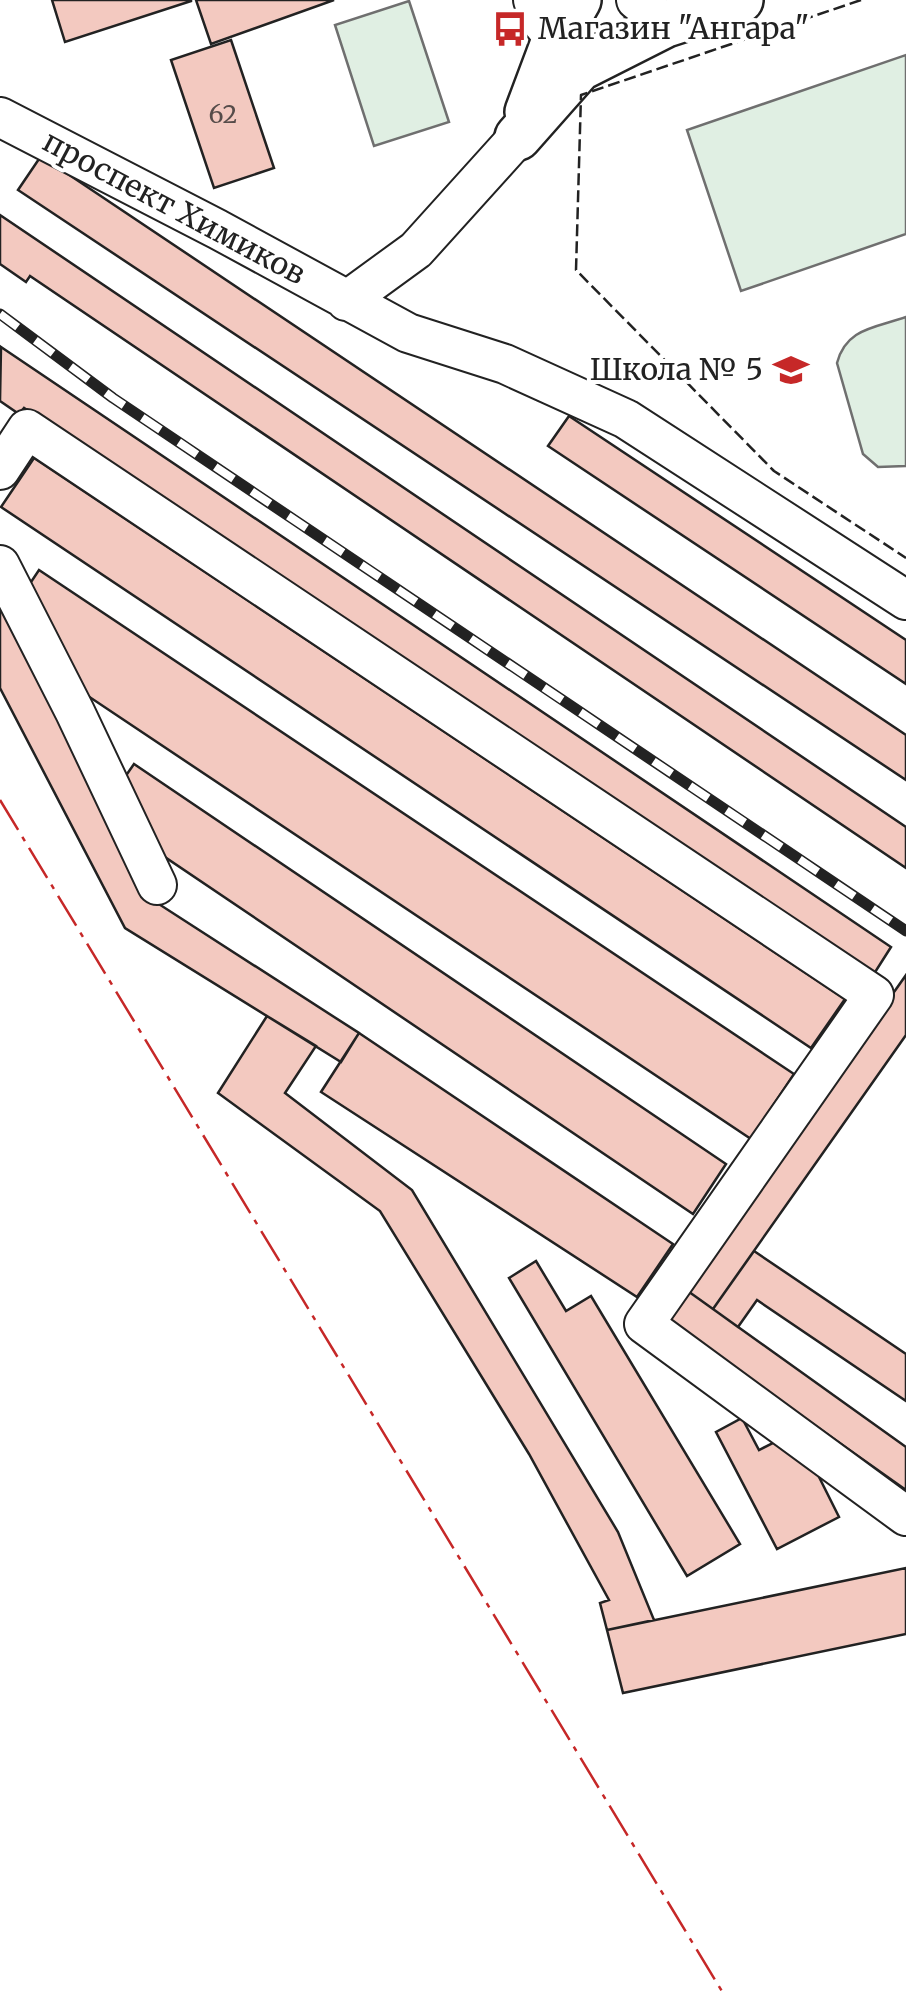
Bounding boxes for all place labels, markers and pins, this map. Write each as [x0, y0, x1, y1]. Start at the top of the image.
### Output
place label: Магазин "Ангара" [538, 9, 809, 47]
bus stop icon: Магазин "Ангара" [491, 10, 529, 48]
place label: Школа № 5 [589, 350, 763, 388]
school or university icon: Школа № 5 [772, 351, 810, 389]

